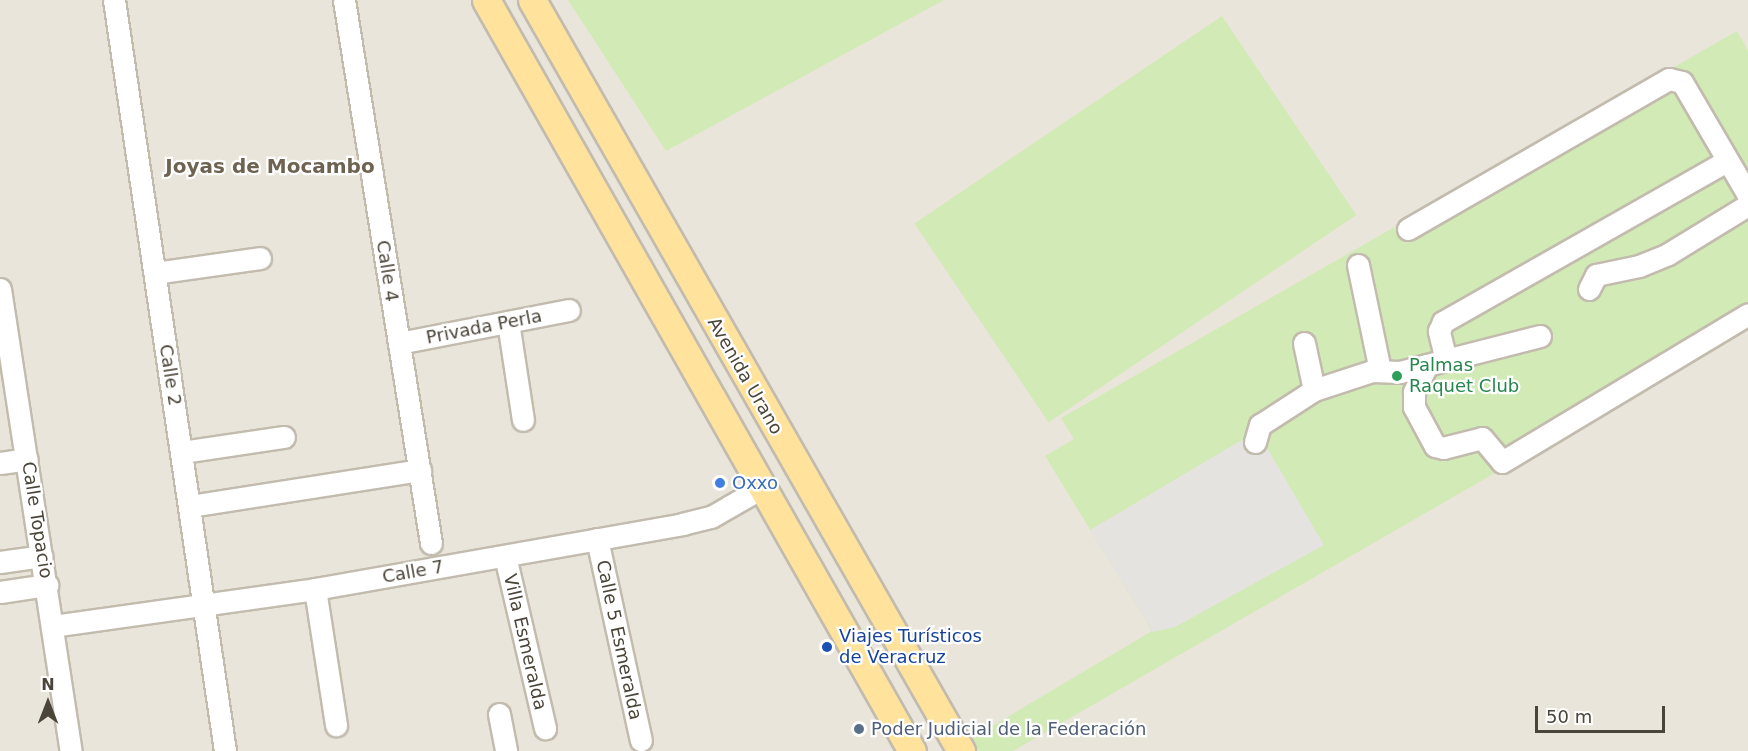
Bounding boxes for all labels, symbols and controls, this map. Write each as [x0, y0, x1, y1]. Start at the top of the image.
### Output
district label: Joyas de Mocambo [165, 154, 375, 178]
street label: Calle 4 [371, 239, 403, 303]
street label: Privada Perla [424, 305, 544, 349]
street label: Avenida Urano [703, 314, 787, 438]
street label: Calle 2 [154, 343, 186, 407]
place label: Palmas Raquet Club [1409, 355, 1519, 398]
marker: Palmas Raquet Club [1390, 369, 1404, 383]
street label: Calle Topacio [17, 460, 57, 580]
place label: Oxxo [732, 472, 778, 494]
marker: Oxxo [713, 476, 727, 490]
street label: Calle 7 [381, 556, 445, 588]
street label: Calle 5 Esmeralda [592, 558, 646, 722]
street label: Villa Esmeralda [499, 572, 551, 712]
place label: Viajes Turísticos de Veracruz [839, 626, 982, 668]
marker: Viajes Turísticos de Veracruz [820, 640, 834, 654]
north arrow [18, 673, 78, 733]
text: N [41, 675, 55, 694]
scale bar [1538, 694, 1668, 732]
text: 50 m [1546, 706, 1592, 727]
place label: Poder Judicial de la Federación [871, 718, 1146, 740]
marker: Poder Judicial de la Federación [852, 722, 866, 736]

